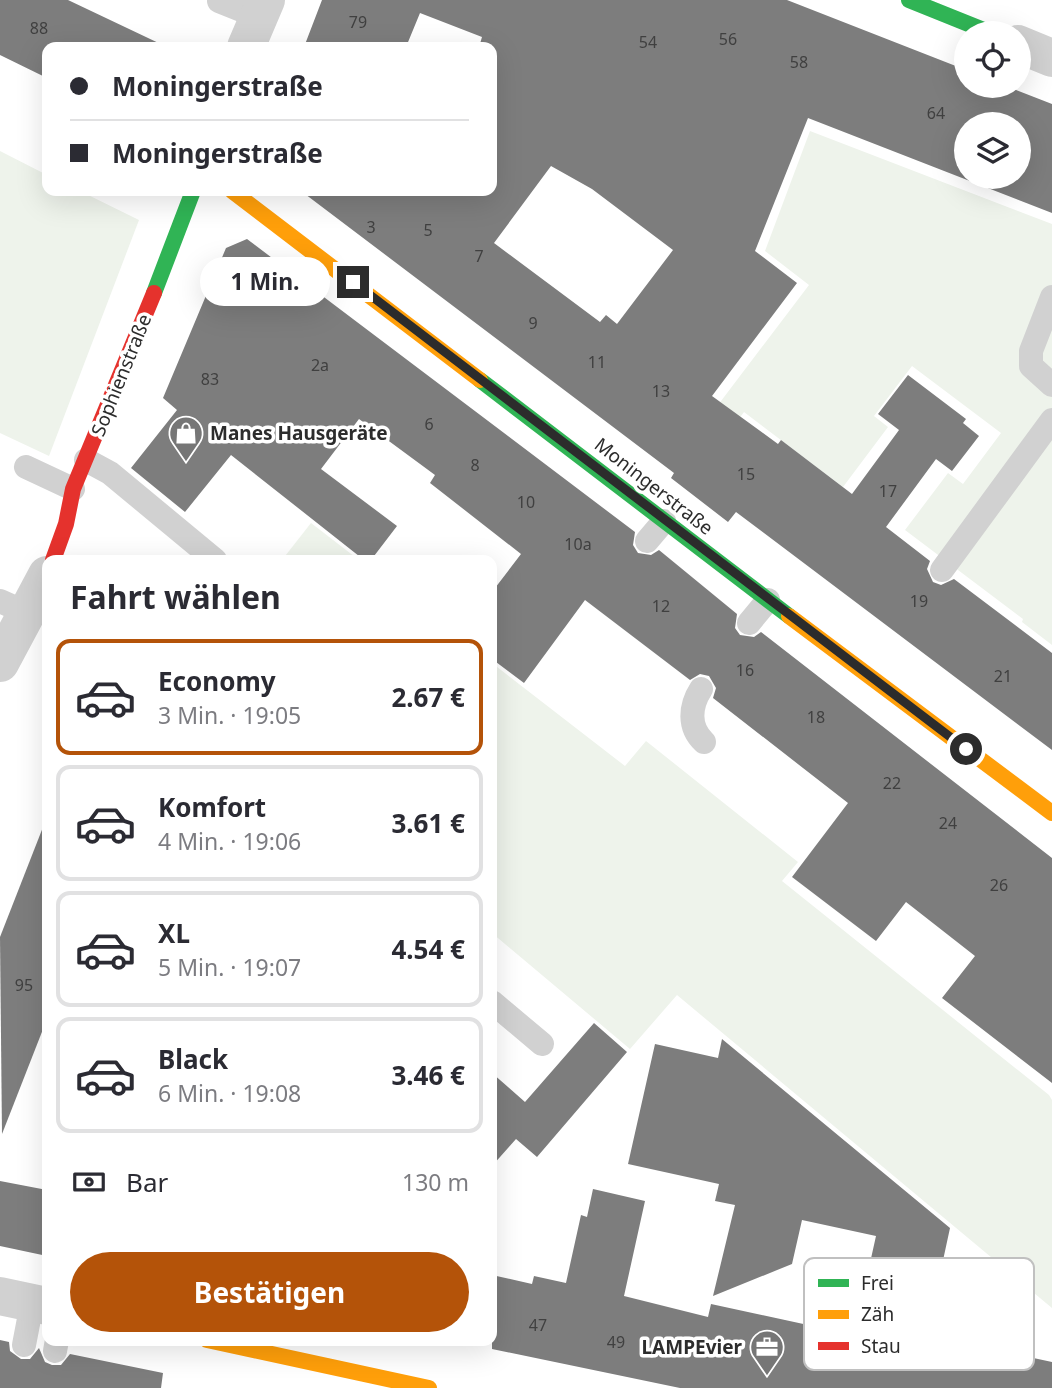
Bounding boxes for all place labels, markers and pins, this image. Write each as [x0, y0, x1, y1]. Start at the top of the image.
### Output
shop icon: Manes Hausgeräte [167, 414, 205, 463]
place label: Manes Hausgeräte [210, 420, 388, 446]
office icon: LAMPEvier [748, 1328, 786, 1377]
place label: LAMPEvier [642, 1334, 742, 1360]

